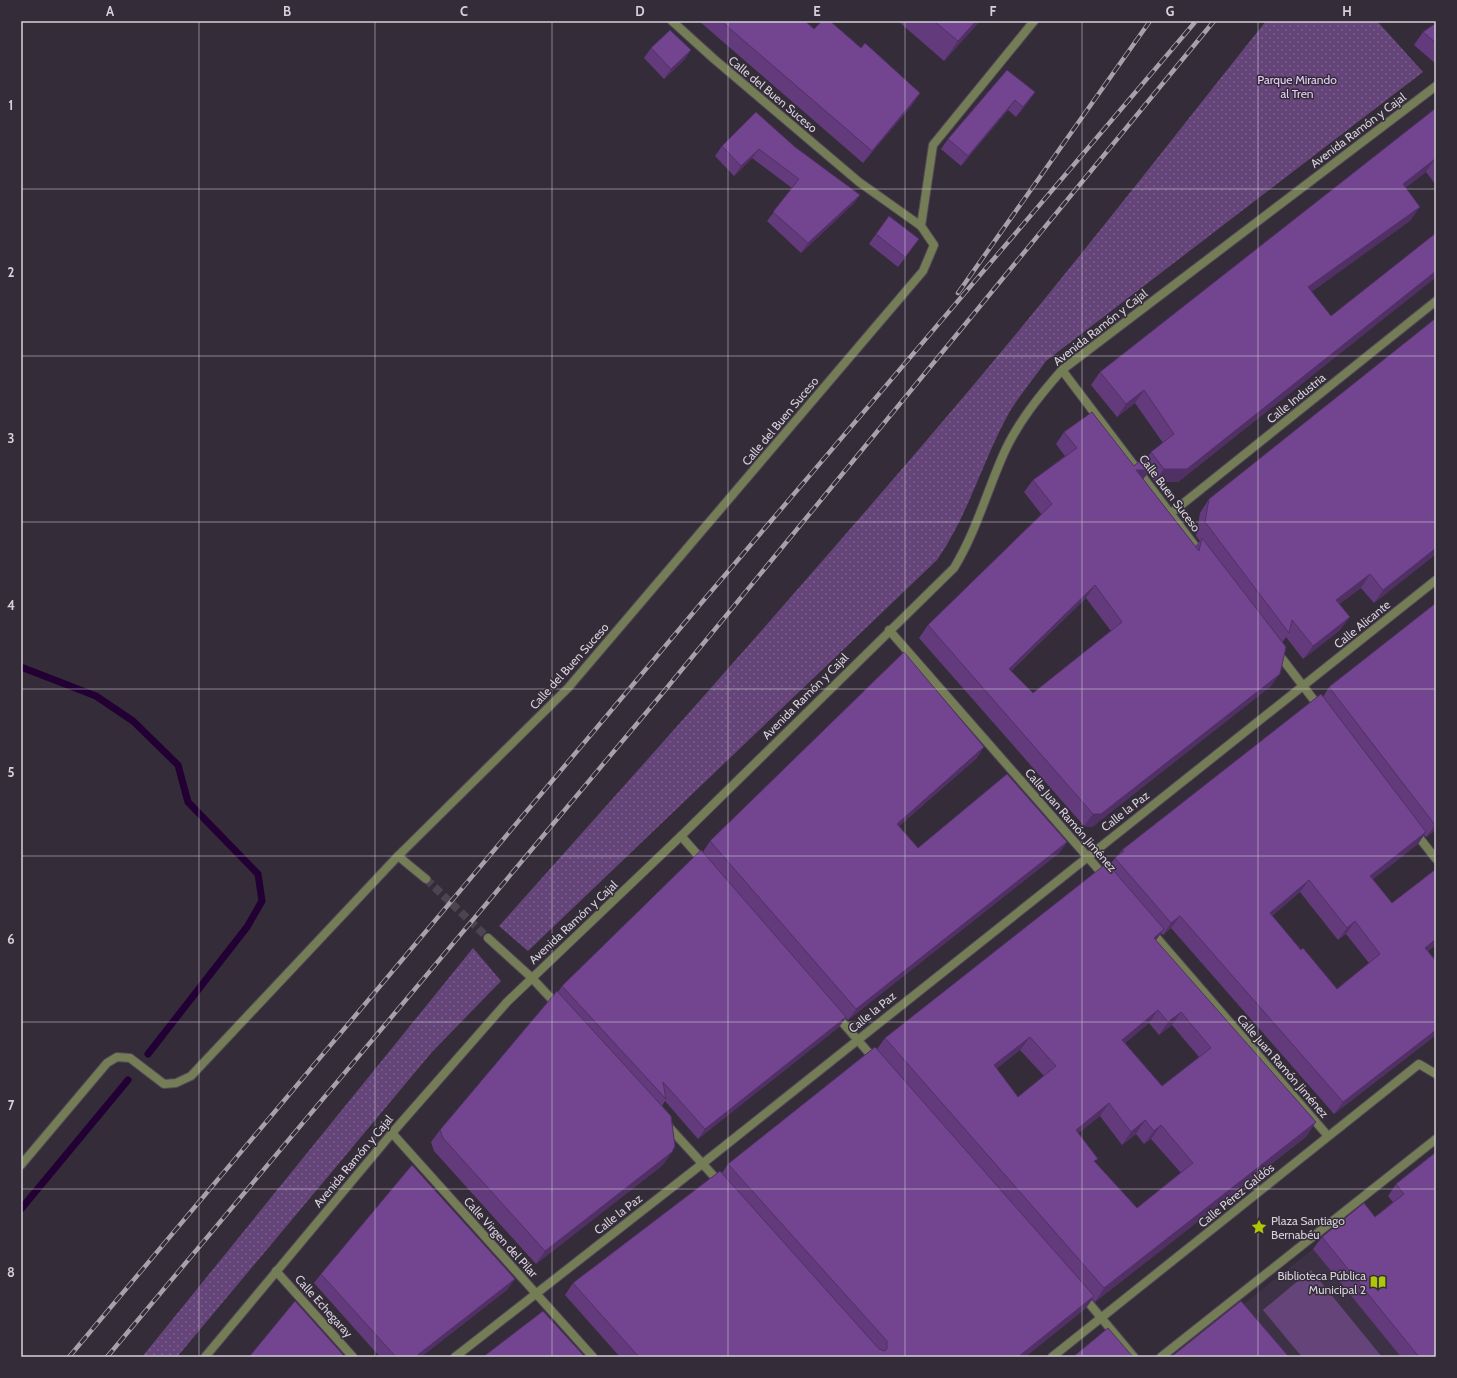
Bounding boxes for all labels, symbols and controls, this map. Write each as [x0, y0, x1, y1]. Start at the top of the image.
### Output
text: A [106, 3, 115, 19]
text: B [283, 3, 291, 19]
text: C [460, 3, 468, 19]
text: D [635, 3, 645, 19]
text: E [813, 3, 821, 19]
text: F [990, 3, 997, 19]
text: G [1166, 3, 1175, 19]
text: H [1342, 3, 1352, 19]
street label: Calle del Buen Suceso [726, 53, 821, 136]
park label: Parque Mirando al Tren [1257, 72, 1337, 101]
street label: Avenida Ramón y Cajal [1307, 89, 1409, 171]
text: 1 [9, 97, 13, 113]
text: 2 [8, 264, 15, 280]
street label: Avenida Ramón y Cajal [1050, 285, 1150, 369]
street label: Calle Industria [1264, 370, 1329, 426]
street label: Calle del Buen Suceso [739, 373, 822, 468]
text: 3 [7, 430, 15, 446]
street label: Calle Buen Suceso [1136, 451, 1204, 535]
text: 4 [7, 597, 15, 613]
street label: Calle Alicante [1331, 597, 1393, 651]
street label: Calle del Buen Suceso [526, 619, 612, 712]
street label: Avenida Ramón y Cajal [759, 650, 851, 742]
text: 5 [8, 764, 15, 780]
street label: Calle Juan Ramón Jiménez [1022, 765, 1120, 875]
street label: Calle la Paz [1098, 787, 1152, 834]
street label: Avenida Ramón y Cajal [526, 877, 621, 967]
text: 6 [7, 931, 15, 947]
street label: Calle la Paz [845, 988, 899, 1036]
street label: Calle Juan Ramón Jiménez [1234, 1011, 1332, 1121]
text: 7 [8, 1097, 15, 1113]
street label: Avenida Ramón y Cajal [310, 1112, 396, 1210]
street label: Calle Pérez Galdós [1195, 1160, 1277, 1230]
street label: Calle la Paz [591, 1190, 645, 1237]
street label: Calle Virgen del Pilar [461, 1194, 541, 1281]
place label: Plaza Santiago Bernabéu [1271, 1213, 1345, 1242]
place icon: Plaza Santiago Bernabéu [1250, 1218, 1268, 1236]
text: 8 [7, 1264, 15, 1280]
place label: Biblioteca Pública Municipal 2 [1277, 1268, 1366, 1297]
street label: Calle Echegaray [292, 1272, 356, 1340]
library icon: Biblioteca Pública Municipal 2 [1369, 1273, 1387, 1291]

